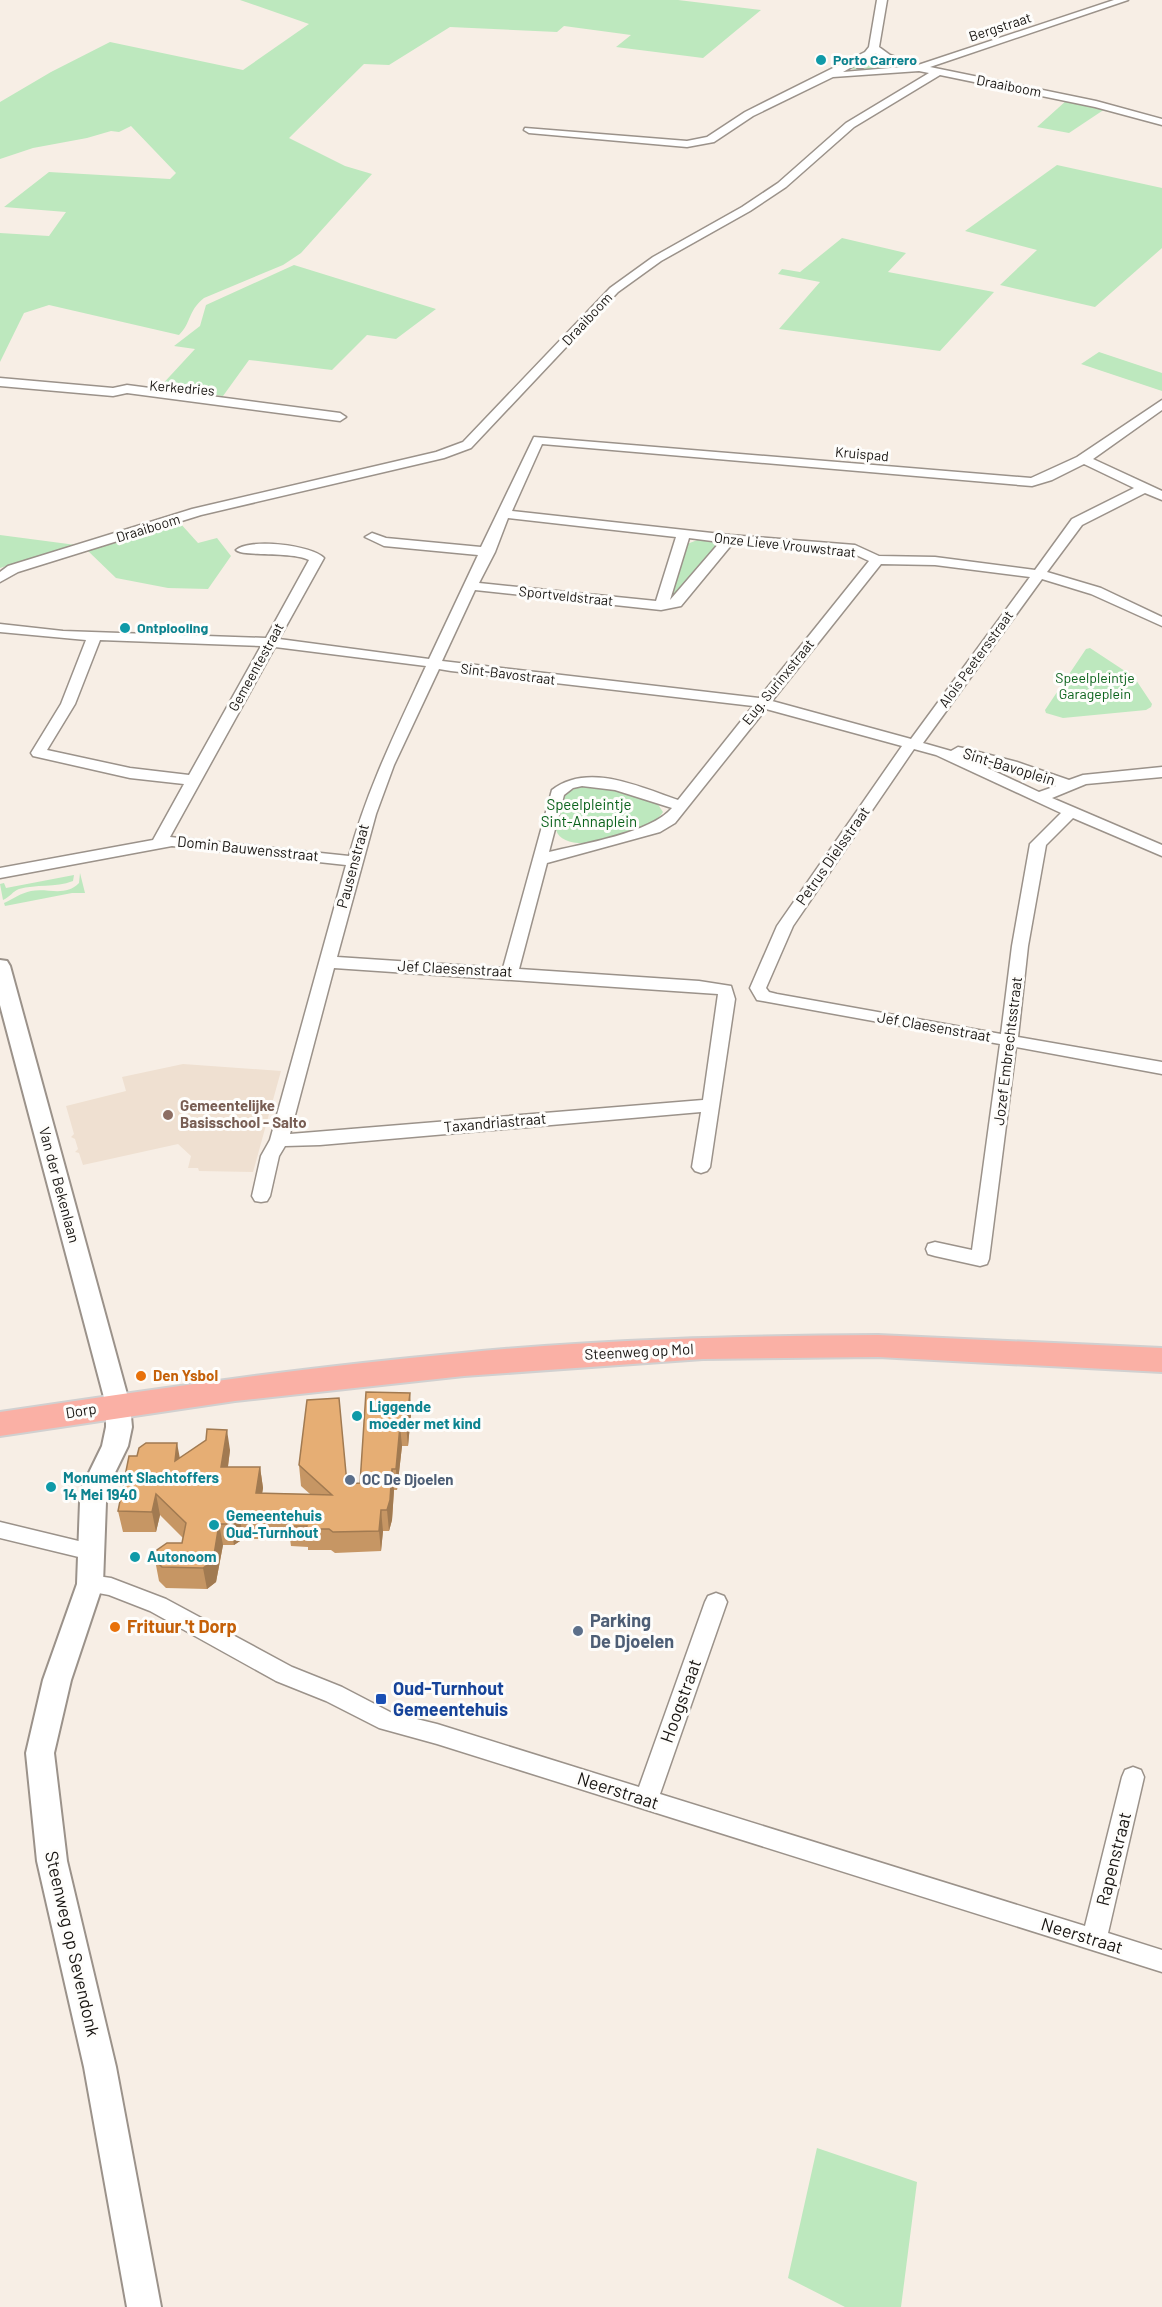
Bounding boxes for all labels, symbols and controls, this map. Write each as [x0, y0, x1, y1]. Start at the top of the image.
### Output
street label: Bergstraat [966, 8, 1033, 45]
place label: Porto Carrero [833, 51, 917, 68]
marker: Porto Carrero [814, 53, 828, 67]
street label: Draaiboom [975, 71, 1043, 100]
street label: Draaiboom [558, 289, 615, 349]
street label: Kerkedries [149, 376, 216, 399]
street label: Kruispad [834, 443, 890, 464]
street label: Draaiboom [114, 510, 182, 545]
street label: Onze Lieve Vrouwstraat [713, 529, 857, 560]
street label: Sportveldstraat [518, 582, 614, 609]
street label: Alois Peetersstraat [935, 607, 1016, 710]
place label: Ontplooiing [137, 619, 208, 636]
street label: Gemeentestraat [224, 620, 287, 714]
marker: Ontplooiing [118, 621, 132, 635]
street label: Eug. Surinxstraat [738, 636, 817, 728]
street label: Sint-Bavostraat [460, 659, 557, 688]
park label: Speelpleintje Garageplein [1055, 669, 1135, 702]
street label: Sint-Bavoplein [961, 743, 1058, 789]
park label: Speelpleintje Sint-Annaplein [541, 795, 637, 830]
street label: Petrus Dielsstraat [792, 803, 873, 908]
street label: Pausenstraat [332, 822, 372, 910]
street label: Domin Bauwensstraat [176, 832, 320, 864]
street label: Jef Claesenstraat [397, 956, 513, 980]
street label: Jozef Embrechtsstraat [989, 975, 1025, 1126]
street label: Jef Claesenstraat [876, 1007, 992, 1045]
place label: Gemeentelijke Basisschool - Salto [180, 1096, 307, 1131]
marker: Gemeentelijke Basisschool - Salto [161, 1108, 175, 1122]
street label: Taxandriastraat [443, 1109, 547, 1135]
street label: Van der Bekenlaan [36, 1125, 84, 1245]
street label: Steenweg op Mol [584, 1339, 694, 1363]
place label: Den Ysbol [153, 1366, 218, 1384]
marker: Den Ysbol [134, 1369, 148, 1383]
place label: Liggende moeder met kind [369, 1397, 481, 1432]
street label: Dorp [64, 1399, 98, 1421]
marker: Liggende moeder met kind [350, 1409, 364, 1423]
place label: Monument Slachtoffers 14 Mei 1940 [63, 1468, 220, 1503]
place label: OC De Djoelen [362, 1470, 454, 1488]
marker: OC De Djoelen [343, 1473, 357, 1487]
marker: Monument Slachtoffers 14 Mei 1940 [44, 1480, 58, 1494]
place label: Gemeentehuis Oud-Turnhout [226, 1506, 322, 1541]
marker: Gemeentehuis Oud-Turnhout [207, 1518, 221, 1532]
place label: Autonoom [147, 1547, 217, 1565]
marker: Autonoom [128, 1550, 142, 1564]
place label: Parking De Djoelen [590, 1609, 674, 1652]
place label: Frituur 't Dorp [127, 1615, 237, 1637]
marker: Frituur 't Dorp [108, 1620, 122, 1634]
marker: Parking De Djoelen [571, 1624, 585, 1638]
street label: Hoogstraat [655, 1656, 705, 1746]
place label: Oud-Turnhout Gemeentehuis [393, 1677, 508, 1720]
marker: Oud-Turnhout Gemeentehuis [374, 1692, 388, 1706]
street label: Neerstraat [575, 1767, 662, 1814]
street label: Rapenstraat [1091, 1810, 1135, 1908]
street label: Steenweg op Sevendonk [41, 1849, 105, 2039]
street label: Neerstraat [1039, 1912, 1126, 1958]

